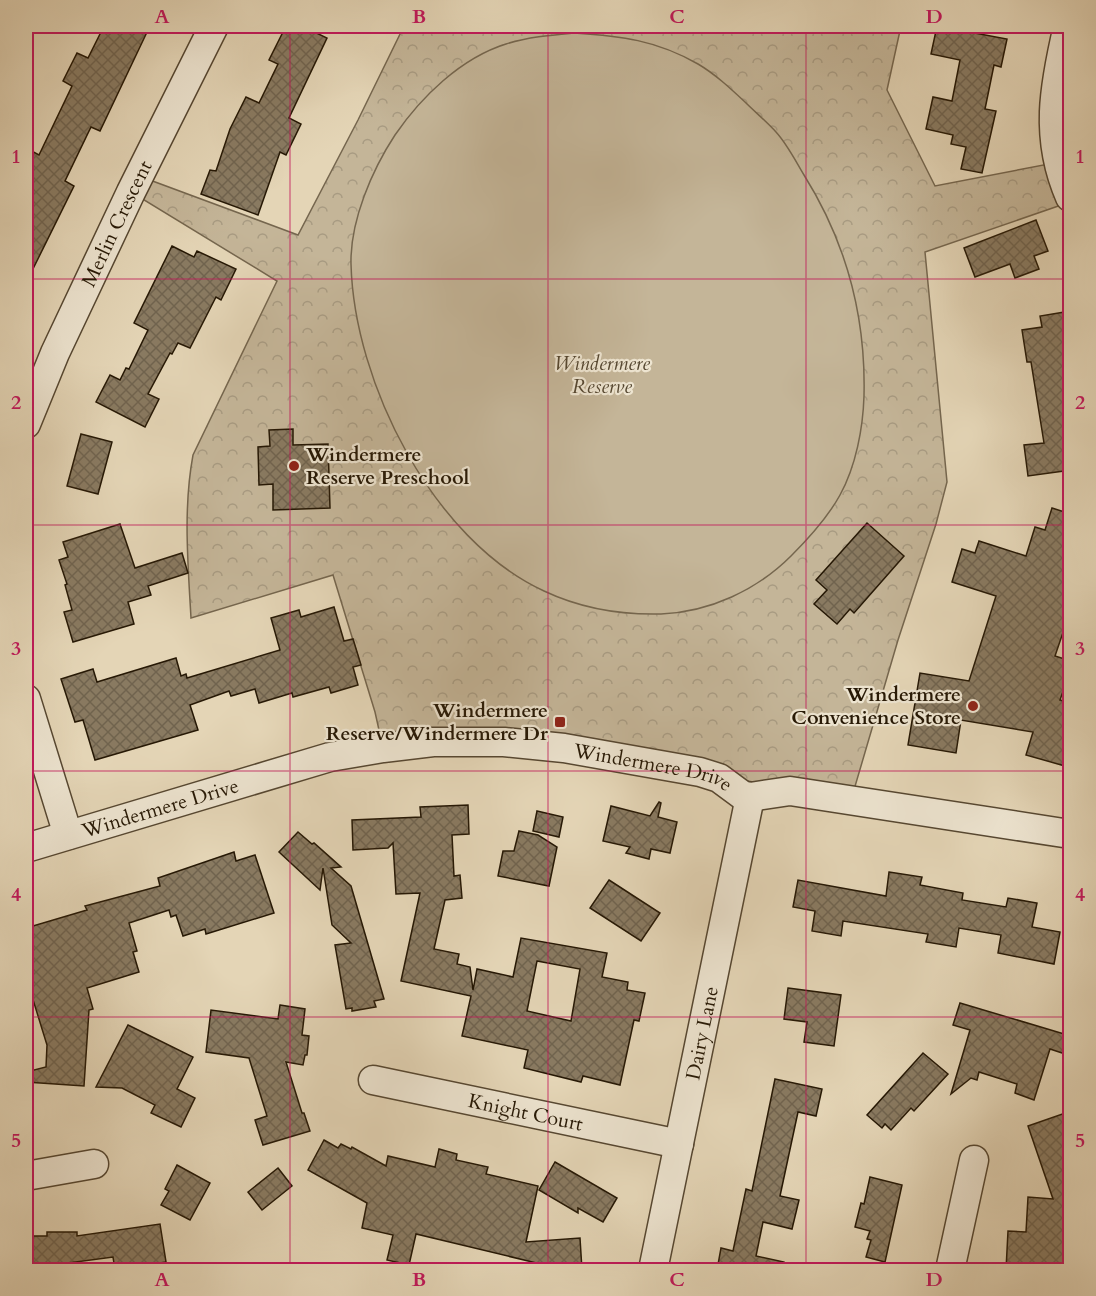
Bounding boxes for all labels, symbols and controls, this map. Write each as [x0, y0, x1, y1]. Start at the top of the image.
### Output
text: A [154, 3, 170, 30]
text: B [412, 3, 426, 30]
text: C [669, 3, 685, 30]
text: D [925, 3, 943, 30]
text: 1 [11, 143, 21, 170]
text: 1 [1075, 143, 1085, 170]
street label: Merlin Crescent [75, 155, 158, 291]
park label: Windermere Reserve [554, 350, 650, 400]
text: 2 [11, 389, 21, 416]
text: 2 [1075, 389, 1085, 416]
place label: Windermere Reserve Preschool [305, 441, 470, 491]
marker: Windermere Reserve Preschool [287, 459, 301, 473]
text: 3 [11, 635, 21, 662]
text: 3 [1075, 635, 1085, 662]
place label: Windermere Convenience Store [791, 681, 961, 731]
place label: Windermere Reserve/Windermere Dr [326, 697, 549, 747]
marker: Windermere Convenience Store [966, 699, 980, 713]
marker: Windermere Reserve/Windermere Dr [553, 715, 567, 729]
street label: Windermere Drive [571, 736, 739, 797]
street label: Windermere Drive [78, 772, 242, 844]
text: 4 [11, 881, 21, 908]
text: 4 [1075, 881, 1085, 908]
street label: Dairy Lane [679, 984, 724, 1082]
street label: Knight Court [466, 1087, 586, 1137]
text: 5 [11, 1127, 21, 1154]
text: 5 [1075, 1127, 1085, 1154]
text: A [154, 1266, 170, 1293]
text: B [412, 1266, 426, 1293]
text: C [669, 1266, 685, 1293]
text: D [925, 1266, 943, 1293]

